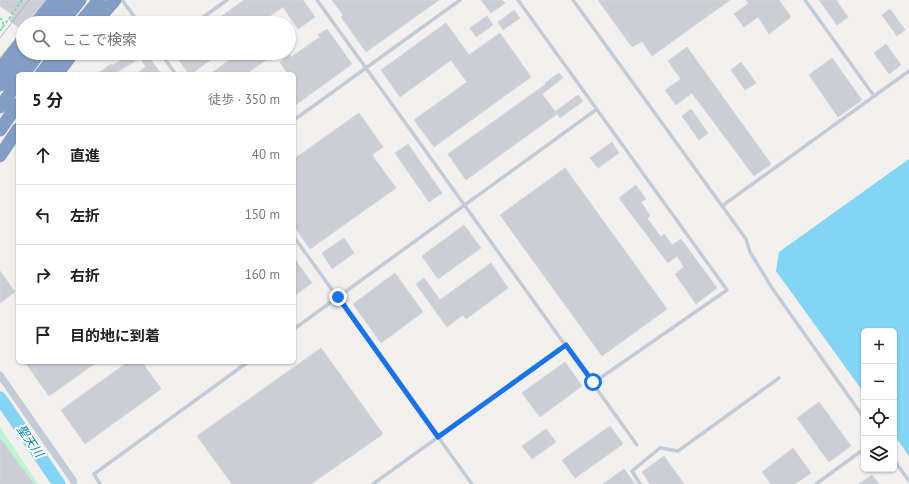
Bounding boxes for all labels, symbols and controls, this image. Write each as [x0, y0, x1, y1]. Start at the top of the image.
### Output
search box [16, 16, 296, 60]
icon: search [30, 27, 52, 49]
text: ここで検索 [62, 30, 137, 49]
text: 5 分 [32, 89, 63, 111]
text: 徒歩 · 350 m [208, 91, 280, 108]
icon: ahead [32, 144, 54, 166]
text: 直進 [70, 146, 100, 165]
text: 40 m [252, 146, 280, 163]
icon: left [32, 204, 54, 226]
text: 左折 [70, 206, 100, 225]
text: 150 m [245, 206, 280, 223]
icon: right [32, 264, 54, 286]
text: 右折 [70, 266, 100, 285]
text: 160 m [245, 266, 280, 283]
route end [329, 288, 347, 306]
icon: arrive [32, 324, 54, 346]
text: 目的地に到着 [70, 326, 160, 345]
map controls [861, 328, 897, 472]
button: + [861, 328, 897, 364]
button: − [861, 364, 897, 400]
route start [584, 373, 602, 391]
button: locate [861, 400, 897, 436]
water label: 聖天川 [14, 422, 48, 461]
button: layers [861, 436, 897, 472]

